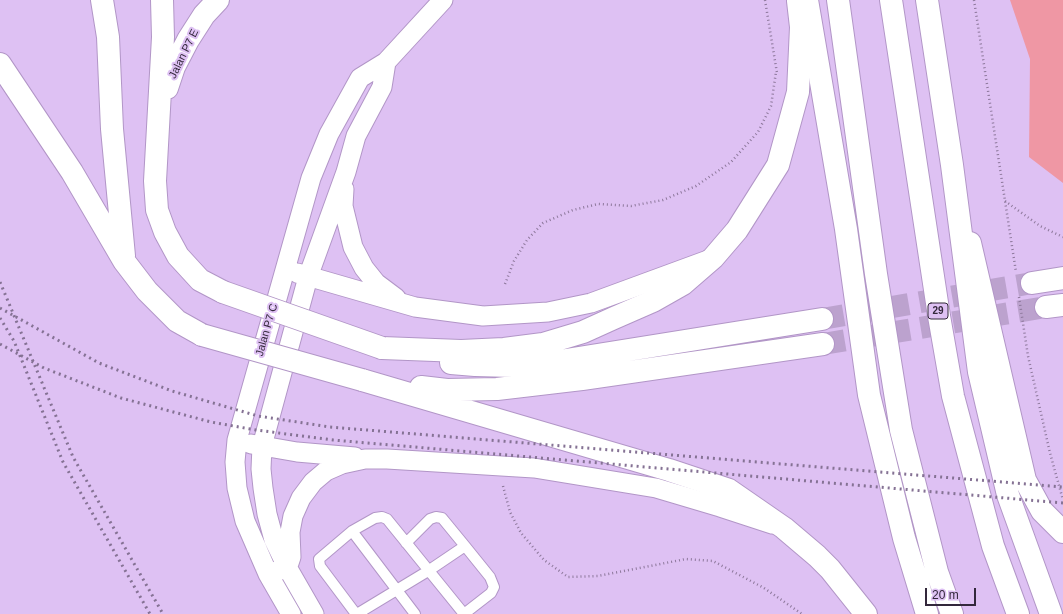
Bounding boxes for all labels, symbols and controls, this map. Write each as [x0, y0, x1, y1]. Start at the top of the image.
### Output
street label: Jalan P7 E [166, 27, 202, 81]
street label: Jalan P7 C [253, 302, 281, 358]
road number: 29 [928, 303, 948, 319]
scale bar [927, 580, 978, 606]
text: 20 m [932, 588, 959, 602]

